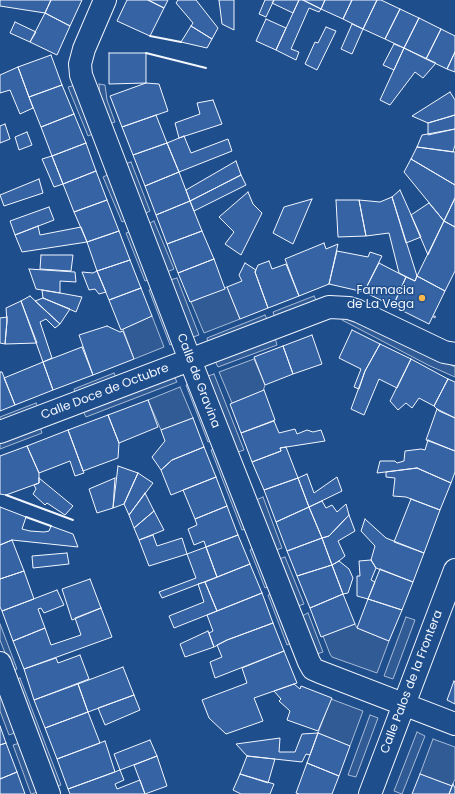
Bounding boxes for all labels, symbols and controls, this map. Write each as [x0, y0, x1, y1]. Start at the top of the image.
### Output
place label: Farmacia de La Vega [347, 284, 414, 312]
marker: Farmacia de La Vega [417, 293, 427, 303]
street label: Calle de Gravina [173, 332, 223, 430]
street label: Calle Doce de Octubre [39, 361, 171, 423]
street label: Calle Palos de la Frontera [378, 608, 446, 756]

